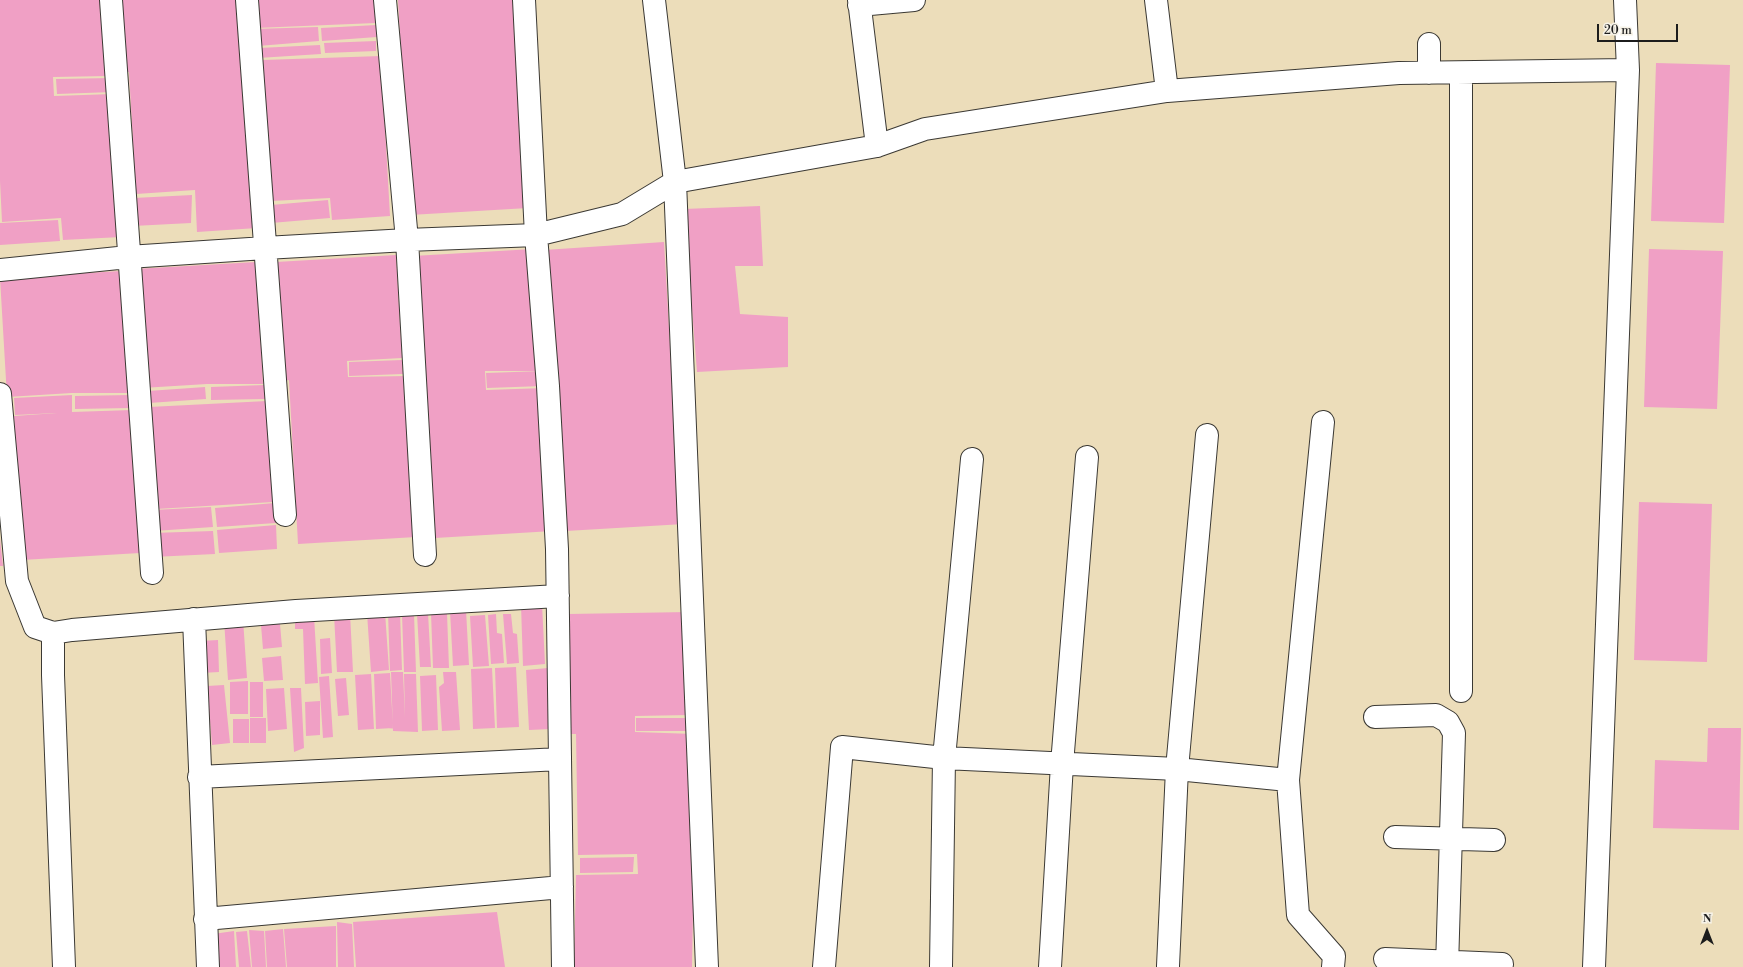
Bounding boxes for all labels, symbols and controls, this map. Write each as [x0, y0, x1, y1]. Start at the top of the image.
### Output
scale bar [1599, 16, 1680, 42]
text: 20 m [1604, 23, 1632, 38]
north arrow [1687, 911, 1727, 951]
text: N [1703, 912, 1711, 926]

